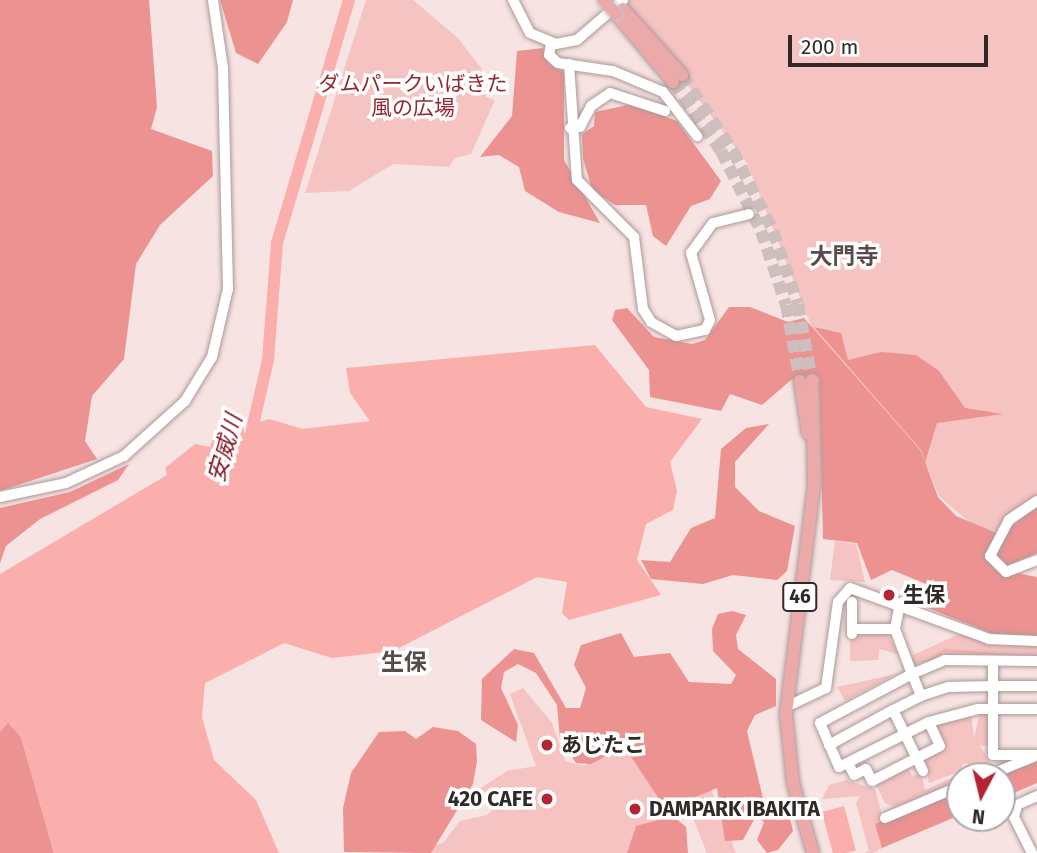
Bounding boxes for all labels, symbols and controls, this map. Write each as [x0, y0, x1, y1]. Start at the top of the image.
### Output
scale bar [792, 21, 992, 65]
text: 200 m [801, 34, 858, 60]
park label: ダムパークいばきた 風の広場 [319, 71, 507, 121]
district label: 大門寺 [810, 242, 878, 270]
water label: 安威川 [202, 411, 248, 485]
road number: 46 [781, 582, 819, 612]
place label: 生保 [903, 582, 945, 608]
marker: 生保 [881, 587, 897, 603]
district label: 生保 [381, 648, 427, 676]
place label: あじたこ [561, 732, 645, 758]
marker: あじたこ [539, 737, 555, 753]
north arrow [946, 762, 1016, 832]
place label: 420 CAFE [448, 786, 533, 812]
marker: 420 CAFE [539, 791, 555, 807]
place label: DAMPARK IBAKITA [649, 796, 820, 822]
marker: DAMPARK IBAKITA [627, 801, 643, 817]
text: N [971, 804, 986, 829]

